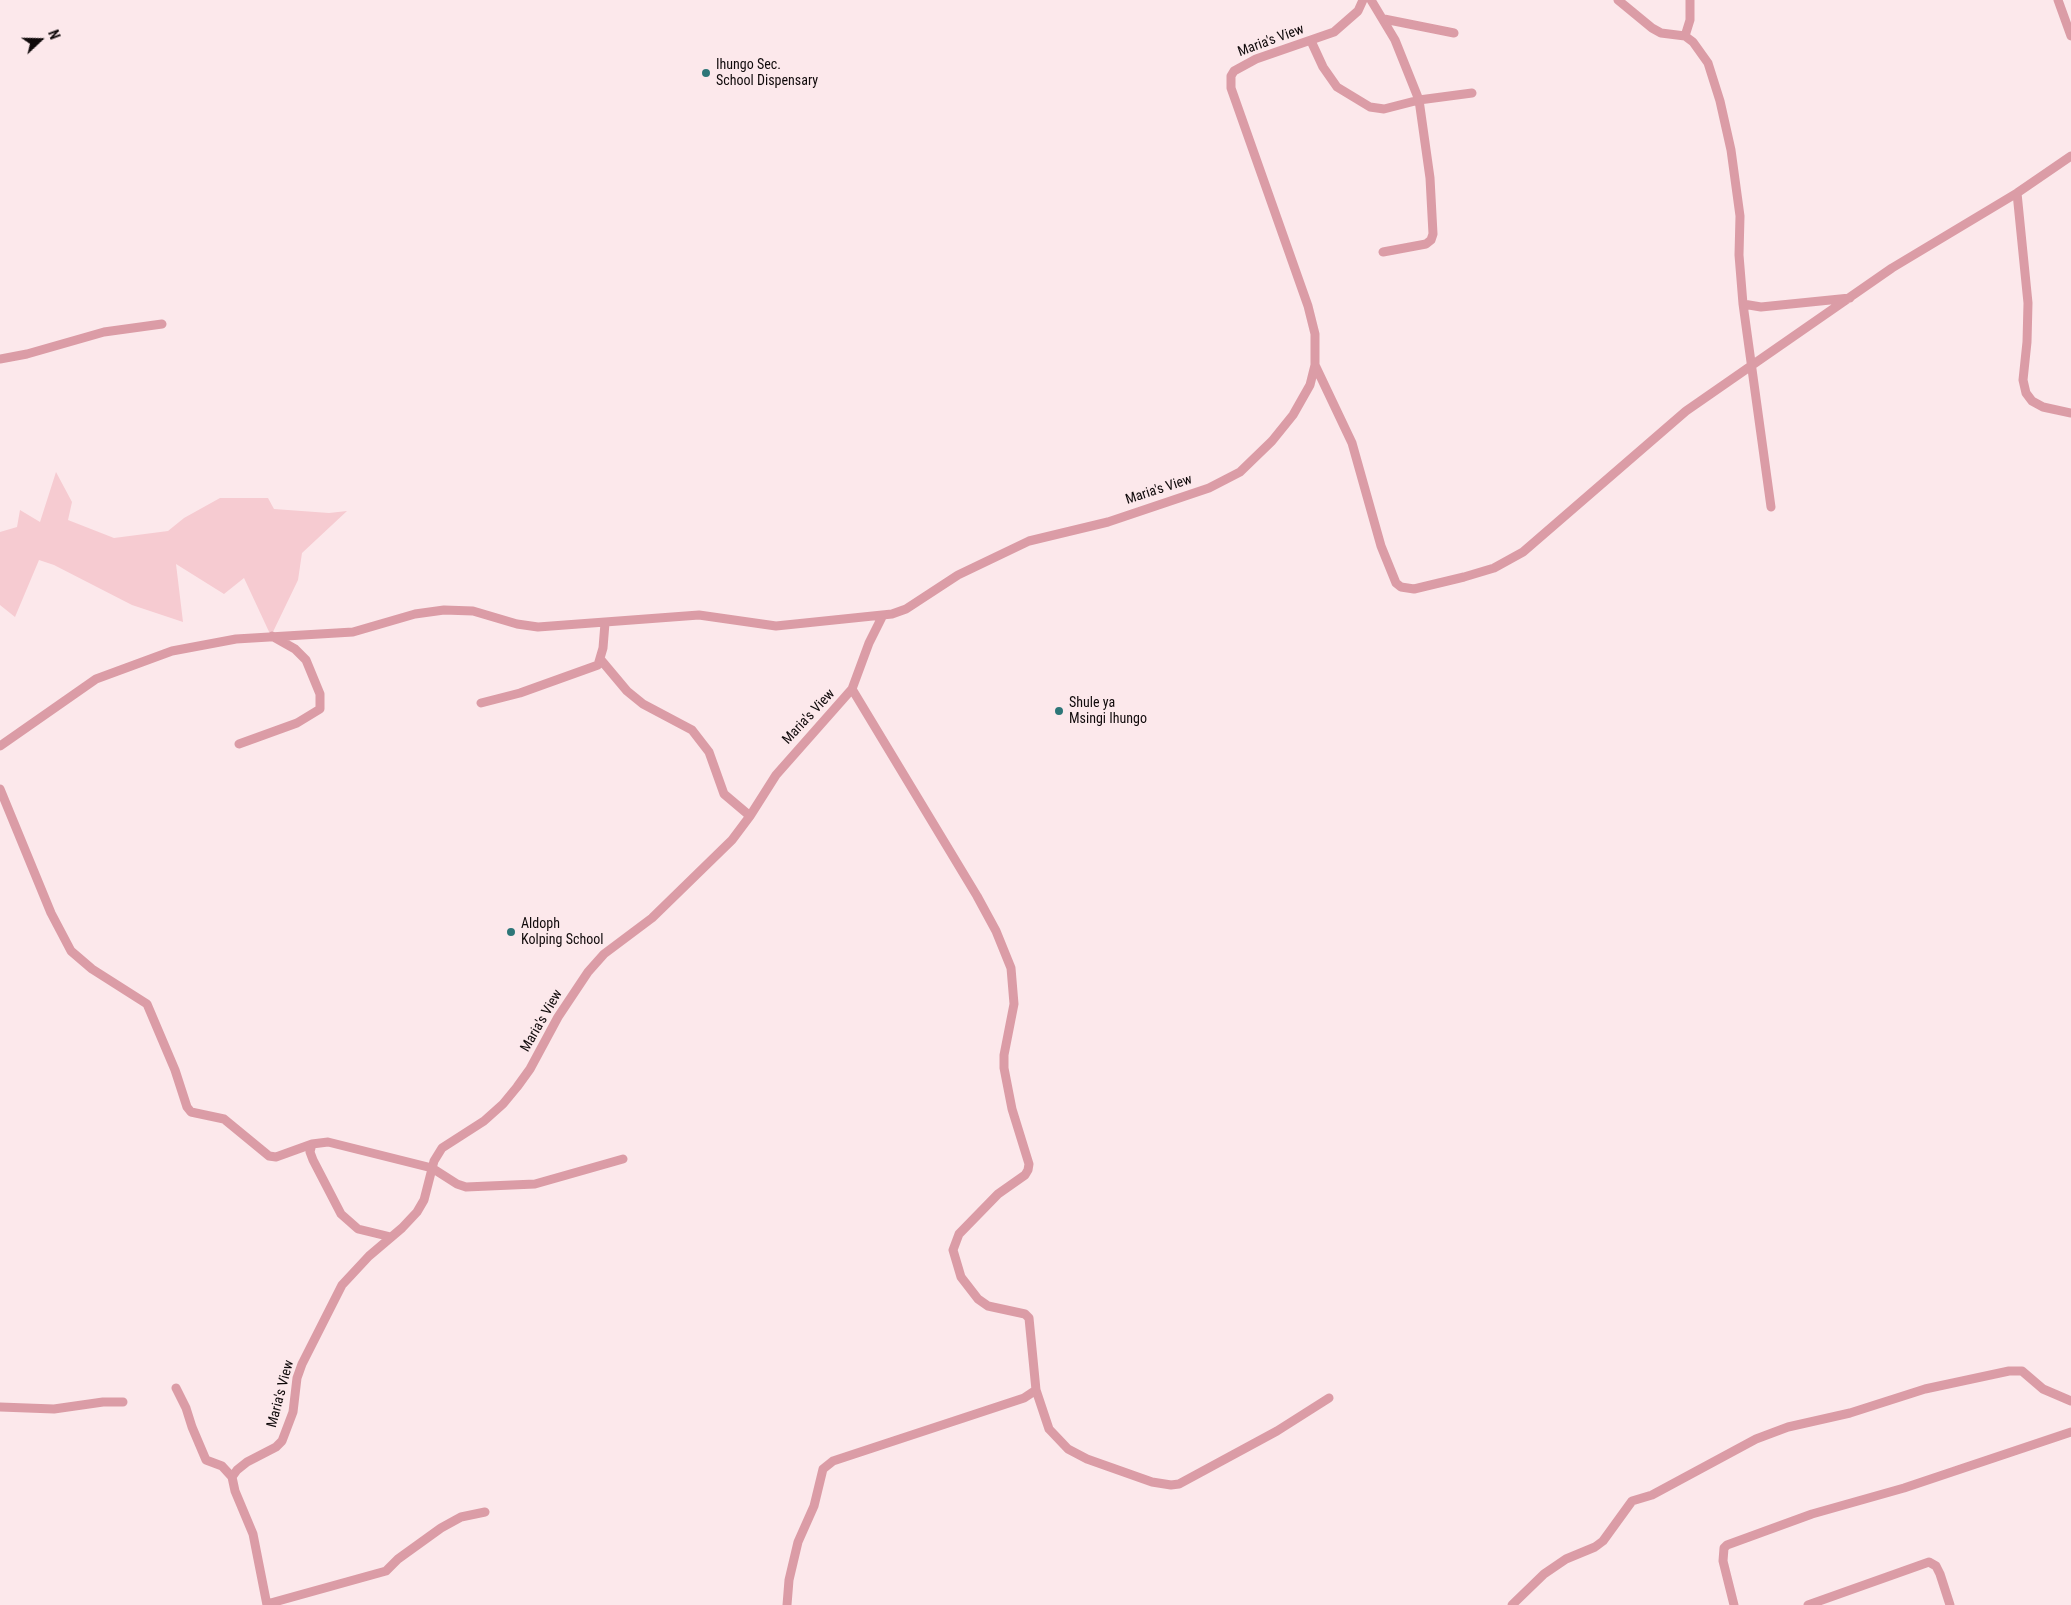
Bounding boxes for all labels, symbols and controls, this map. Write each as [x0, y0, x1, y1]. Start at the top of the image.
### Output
north arrow [15, 15, 65, 65]
street label: Maria's View [1236, 21, 1306, 61]
text: N [45, 28, 63, 41]
place label: Ihungo Sec. School Dispensary [716, 57, 818, 90]
marker: Ihungo Sec. School Dispensary [700, 67, 712, 79]
street label: Maria's View [1123, 471, 1195, 509]
street label: Maria's View [779, 686, 839, 748]
place label: Shule ya Msingi Ihungo [1069, 695, 1147, 728]
marker: Shule ya Msingi Ihungo [1053, 705, 1065, 717]
place label: Aldoph Kolping School [521, 916, 603, 949]
marker: Aldoph Kolping School [505, 926, 517, 938]
street label: Maria's View [517, 987, 567, 1055]
street label: Maria's View [264, 1358, 298, 1430]

